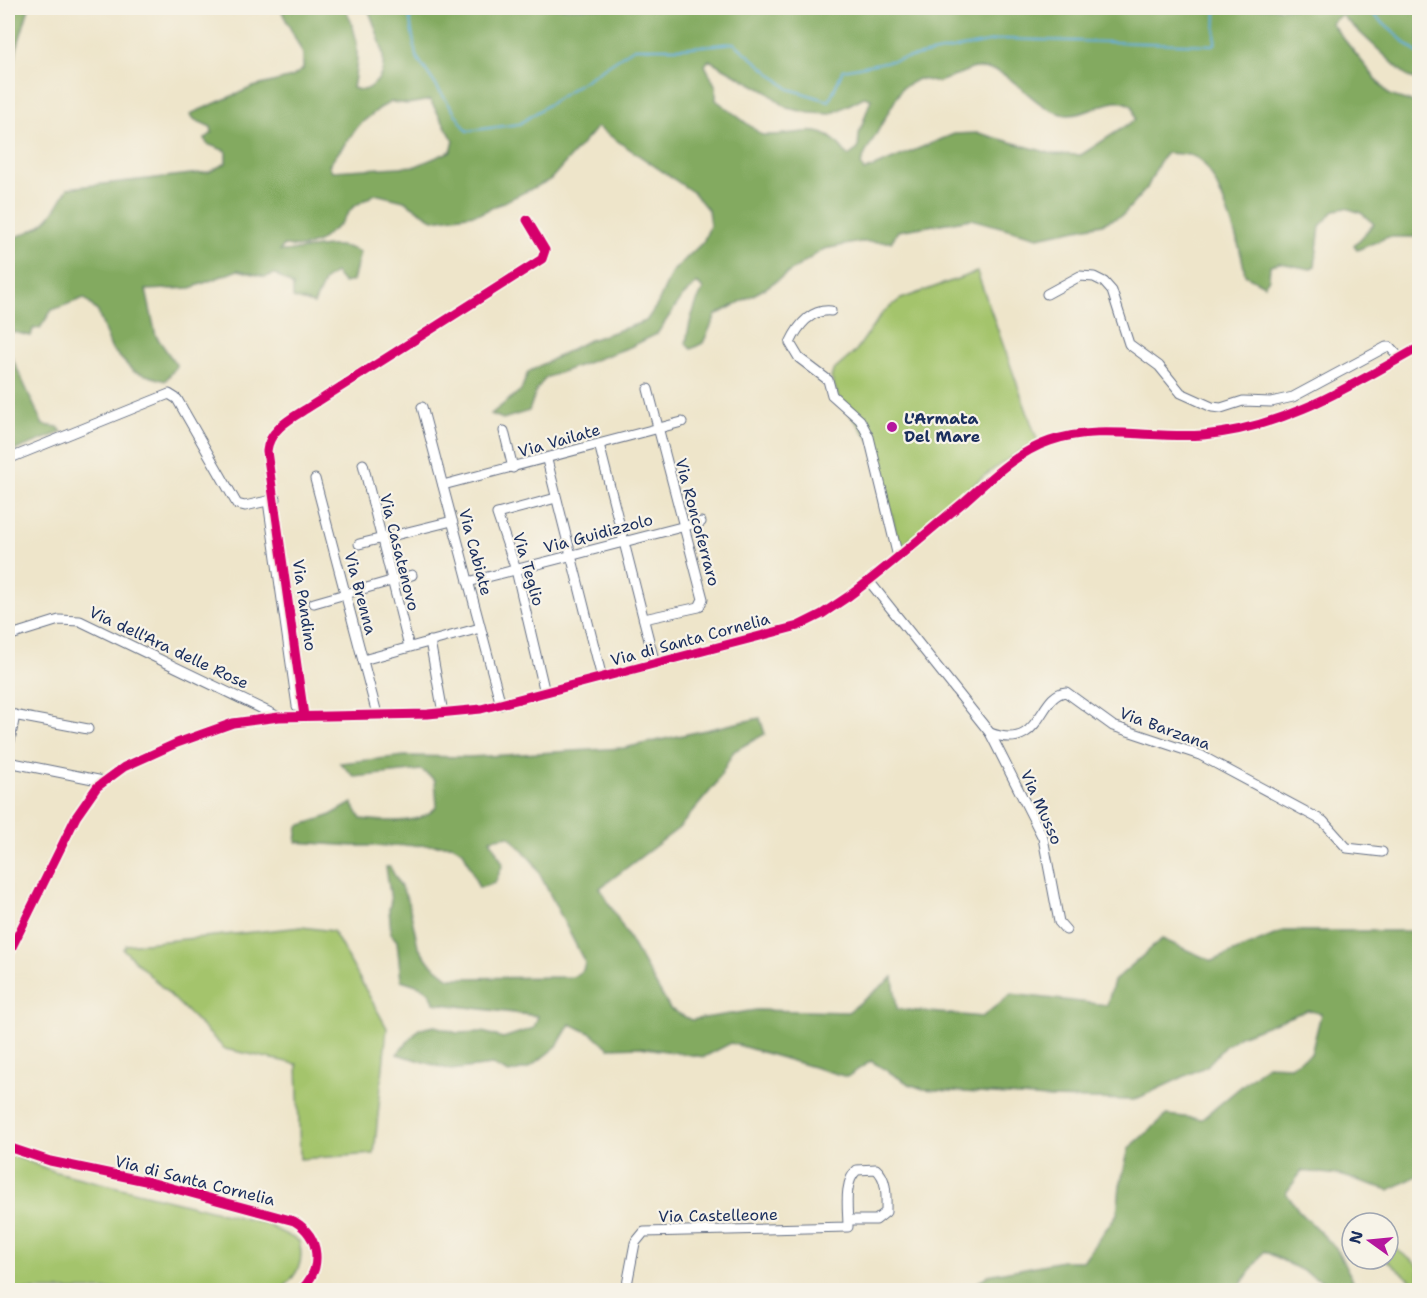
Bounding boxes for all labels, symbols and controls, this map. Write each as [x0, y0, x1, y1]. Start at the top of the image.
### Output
place label: L'Armata Del Mare [904, 408, 981, 447]
street label: Via Vailate [516, 419, 603, 462]
marker: L'Armata Del Mare [885, 420, 899, 434]
street label: Via Roncoferraro [670, 456, 725, 588]
street label: Via Casatenovo [375, 491, 424, 613]
street label: Via Cabiate [454, 506, 497, 598]
street label: Via Guidizzolo [541, 509, 655, 558]
street label: Via Teglio [508, 530, 549, 608]
street label: Via Brenna [339, 549, 382, 637]
street label: Via Pandino [288, 558, 321, 652]
street label: Via dell'Ara delle Rose [86, 601, 252, 694]
street label: Via di Santa Cornelia [608, 608, 772, 671]
street label: Via Barzana [1116, 702, 1213, 755]
street label: Via Musso [1016, 767, 1067, 848]
street label: Via di Santa Cornelia [113, 1150, 277, 1211]
street label: Via Castelleone [658, 1204, 778, 1227]
north arrow [1340, 1211, 1400, 1271]
text: N [1344, 1228, 1368, 1246]

